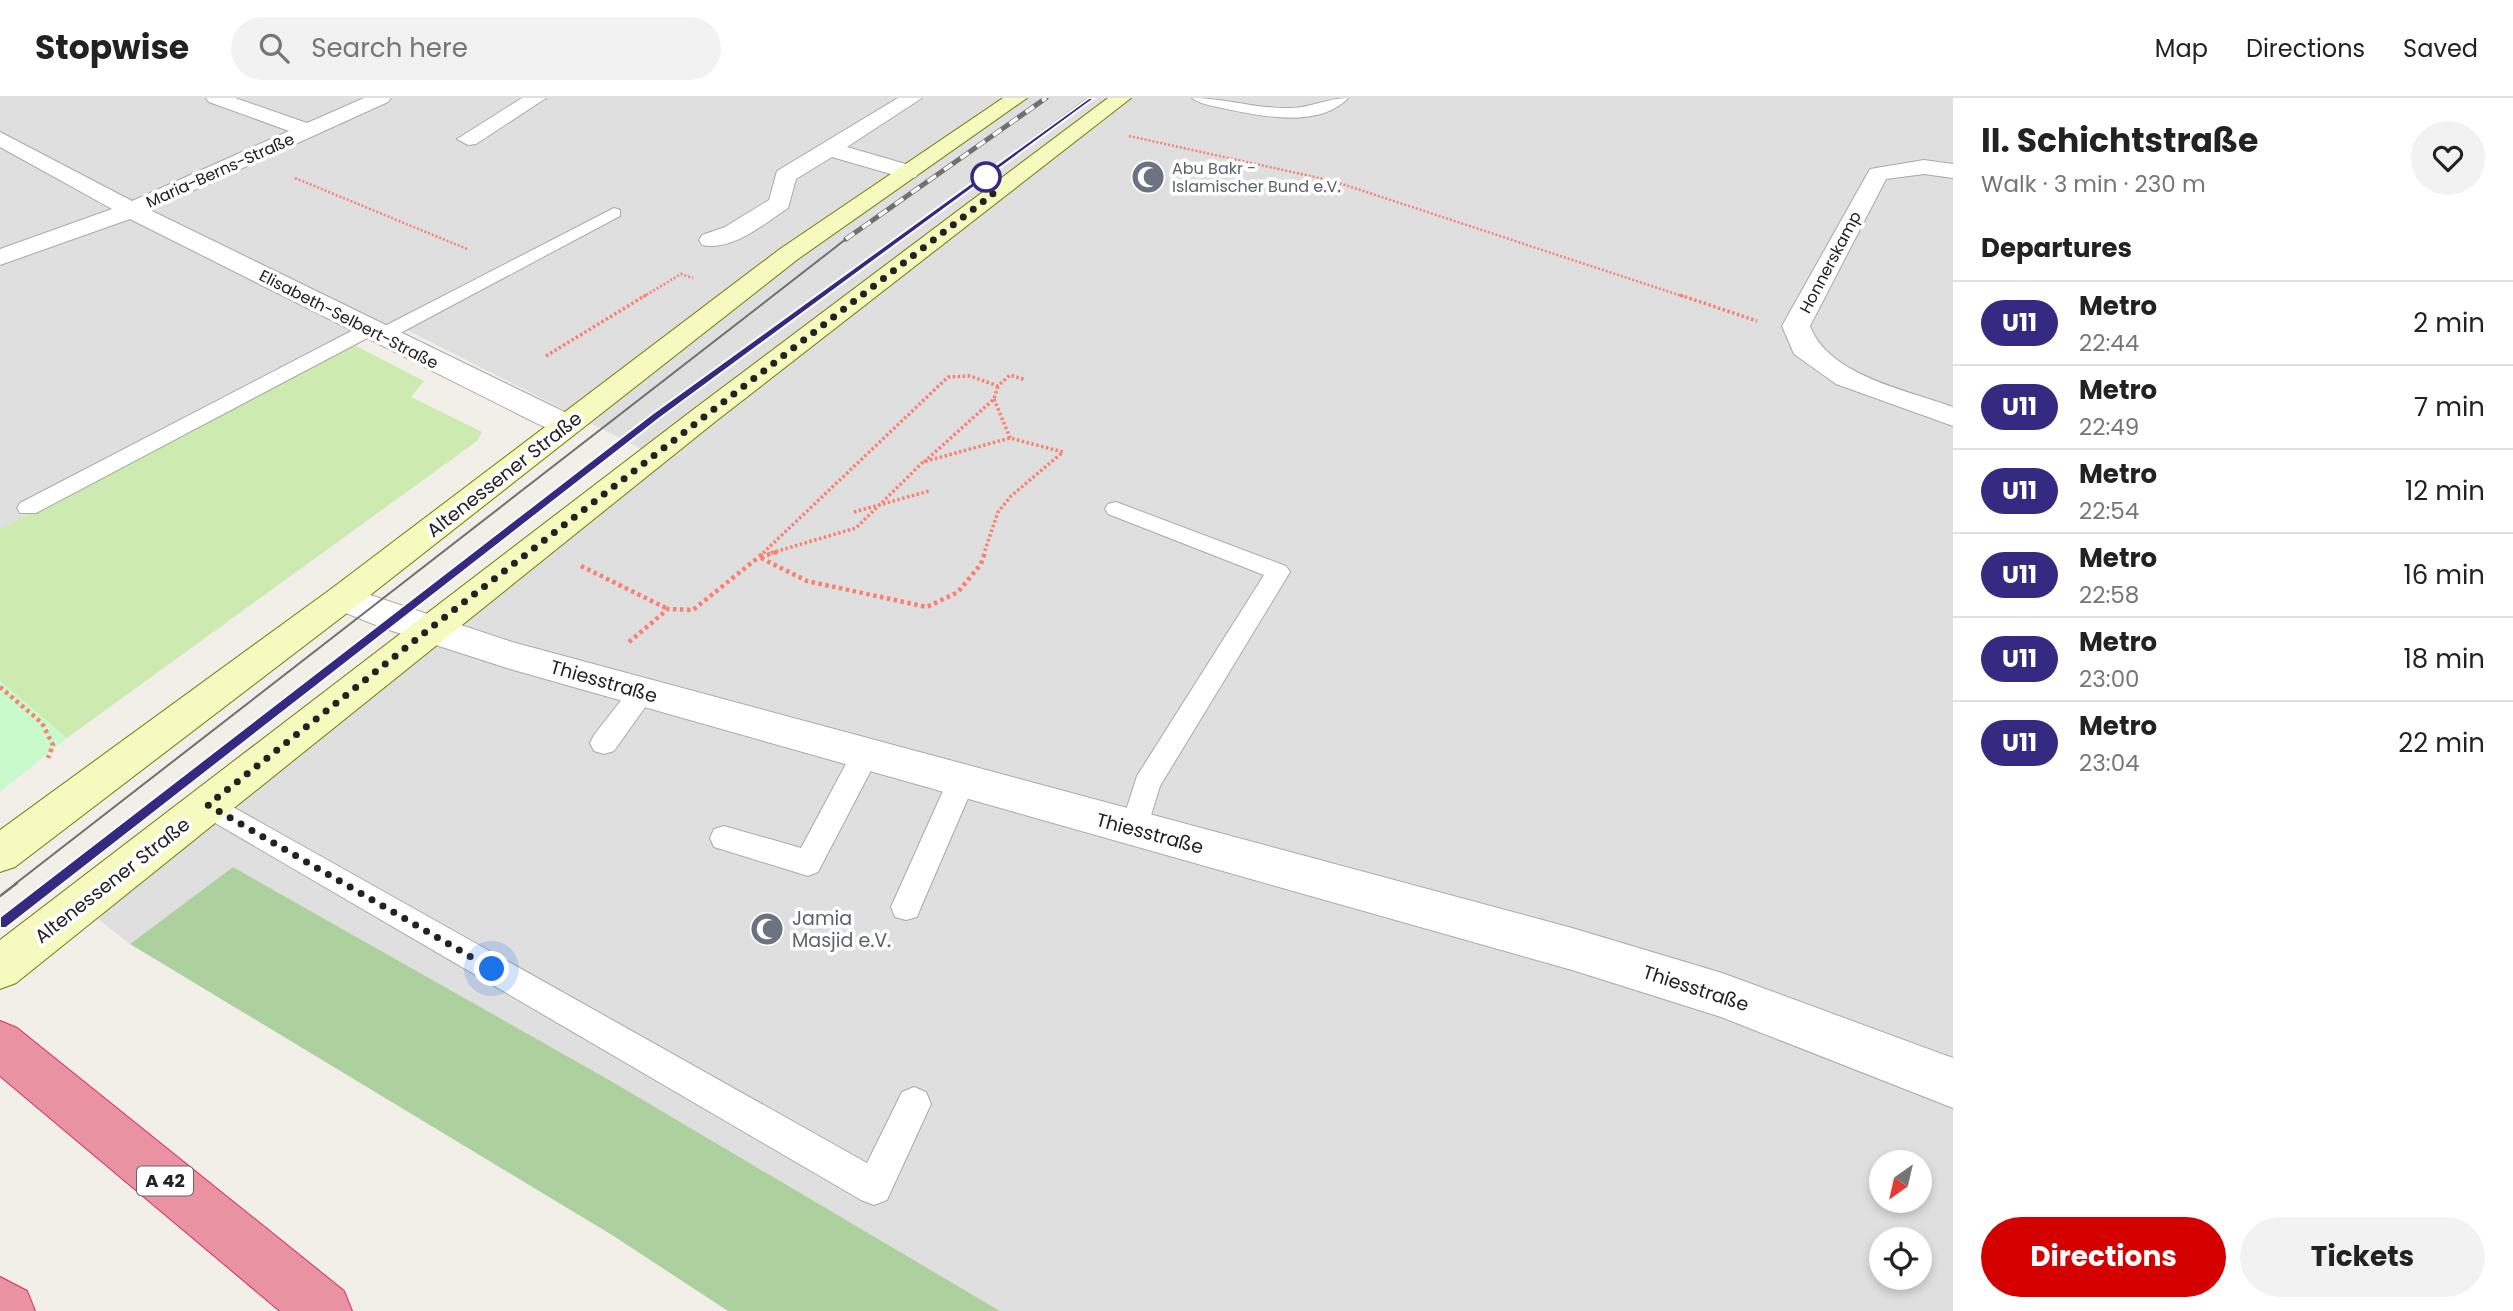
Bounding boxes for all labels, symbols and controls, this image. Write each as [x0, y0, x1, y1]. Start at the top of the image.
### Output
search box [231, 17, 721, 80]
text: Stopwise [35, 24, 189, 71]
icon: search [255, 29, 293, 67]
text: Search here [311, 30, 468, 66]
text: Map [2155, 32, 2208, 65]
text: Directions [2246, 32, 2365, 65]
text: Saved [2403, 32, 2478, 65]
text: II. Schichtstraße [1981, 117, 2258, 164]
button: heart [2411, 121, 2485, 195]
street label: Maria-Berns-Straße [142, 127, 298, 214]
place label: Abu Bakr - Islamischer Bund e.V. [1172, 157, 1341, 198]
mosque icon: Abu Bakr - Islamischer Bund e.V. [1129, 158, 1167, 196]
unlabelled marker [971, 162, 1001, 192]
text: Walk · 3 min · 230 m [1981, 168, 2206, 200]
street label: Honnerskamp [1794, 207, 1867, 317]
text: Departures [1981, 230, 2132, 266]
street label: Elisabeth-Selbert-Straße [255, 264, 442, 375]
text: Metro [2079, 288, 2157, 324]
text: 2 min [2413, 305, 2485, 341]
text: U11 [2002, 306, 2037, 339]
text: 22:44 [2079, 327, 2139, 359]
text: Metro [2079, 372, 2157, 408]
text: 7 min [2414, 389, 2485, 425]
text: U11 [2002, 390, 2037, 423]
street label: Altenessener Straße [421, 405, 588, 544]
text: 22:49 [2079, 411, 2139, 443]
text: Metro [2079, 456, 2157, 492]
text: 12 min [2405, 473, 2485, 509]
text: U11 [2002, 474, 2037, 507]
text: 22:54 [2079, 495, 2139, 527]
text: Metro [2079, 540, 2157, 576]
text: 16 min [2403, 557, 2485, 593]
text: U11 [2002, 558, 2037, 591]
text: 22:58 [2079, 579, 2139, 611]
text: Metro [2079, 624, 2157, 660]
text: 18 min [2404, 641, 2485, 677]
text: U11 [2002, 642, 2037, 675]
street label: Thiesstraße [547, 653, 661, 710]
text: 23:00 [2079, 663, 2140, 695]
text: Metro [2079, 708, 2157, 744]
text: 22 min [2398, 725, 2485, 761]
text: U11 [2002, 726, 2037, 759]
text: 23:04 [2079, 747, 2140, 779]
street label: Thiesstraße [1093, 806, 1207, 861]
street label: Altenessener Straße [29, 811, 196, 950]
place label: Jamia Masjid e.V. [792, 905, 891, 954]
mosque icon: Jamia Masjid e.V. [748, 910, 786, 948]
your location [474, 951, 509, 986]
street label: Thiesstraße [1639, 959, 1752, 1018]
north arrow [1869, 1150, 1932, 1213]
map controls [1869, 1150, 1932, 1290]
road number: A 42 [137, 1166, 193, 1196]
button: Directions [1981, 1217, 2226, 1297]
button: Tickets [2240, 1217, 2485, 1297]
button: locate [1869, 1227, 1932, 1290]

